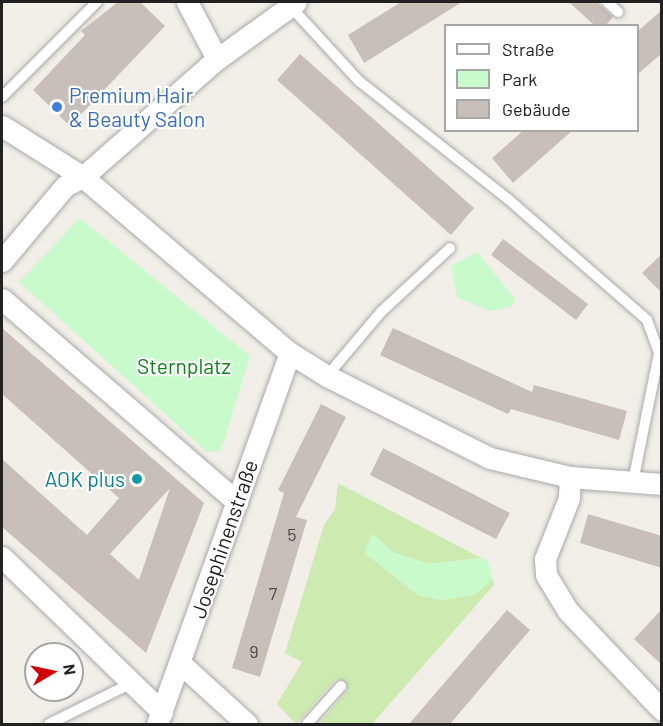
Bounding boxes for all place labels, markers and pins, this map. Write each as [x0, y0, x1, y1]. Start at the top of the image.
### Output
place label: Premium Hair & Beauty Salon [69, 82, 205, 132]
marker: Premium Hair & Beauty Salon [50, 100, 64, 114]
place label: AOK plus [45, 466, 125, 492]
marker: AOK plus [130, 472, 144, 486]

